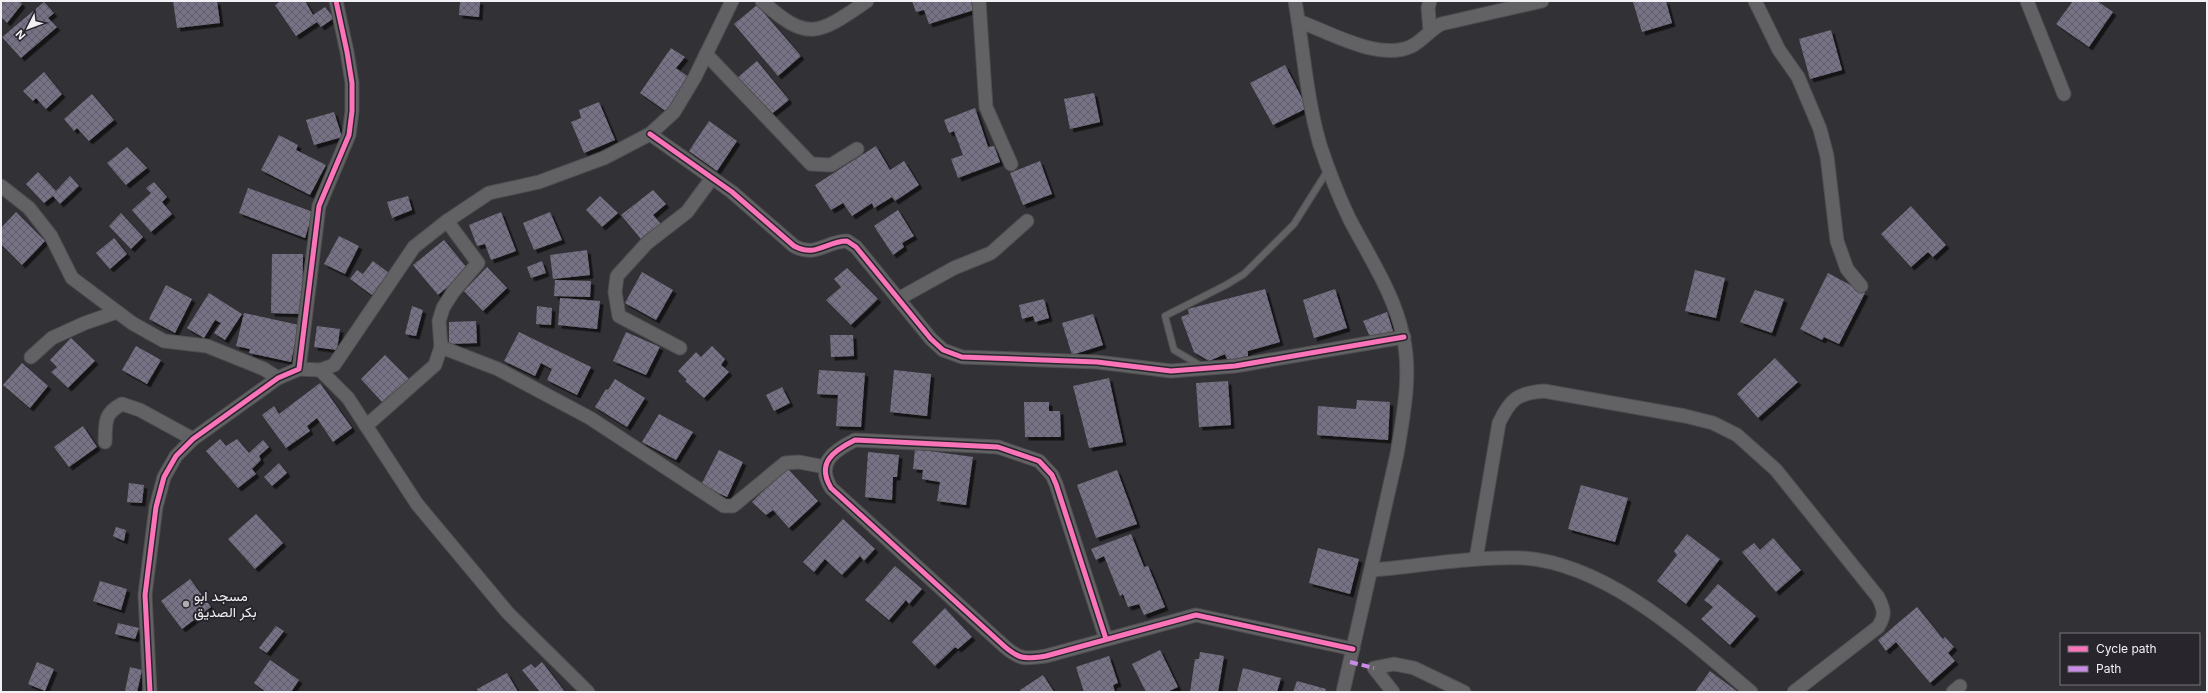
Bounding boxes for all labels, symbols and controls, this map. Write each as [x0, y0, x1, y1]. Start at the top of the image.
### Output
north arrow [8, 8, 48, 48]
text: N [13, 27, 29, 42]
place label: مسجد ابو بكر الصديق [194, 587, 257, 621]
marker: مسجد ابو بكر الصديق [181, 599, 191, 609]
legend [2060, 633, 2200, 685]
text: Cycle path [2096, 641, 2157, 656]
text: Path [2096, 661, 2121, 676]

